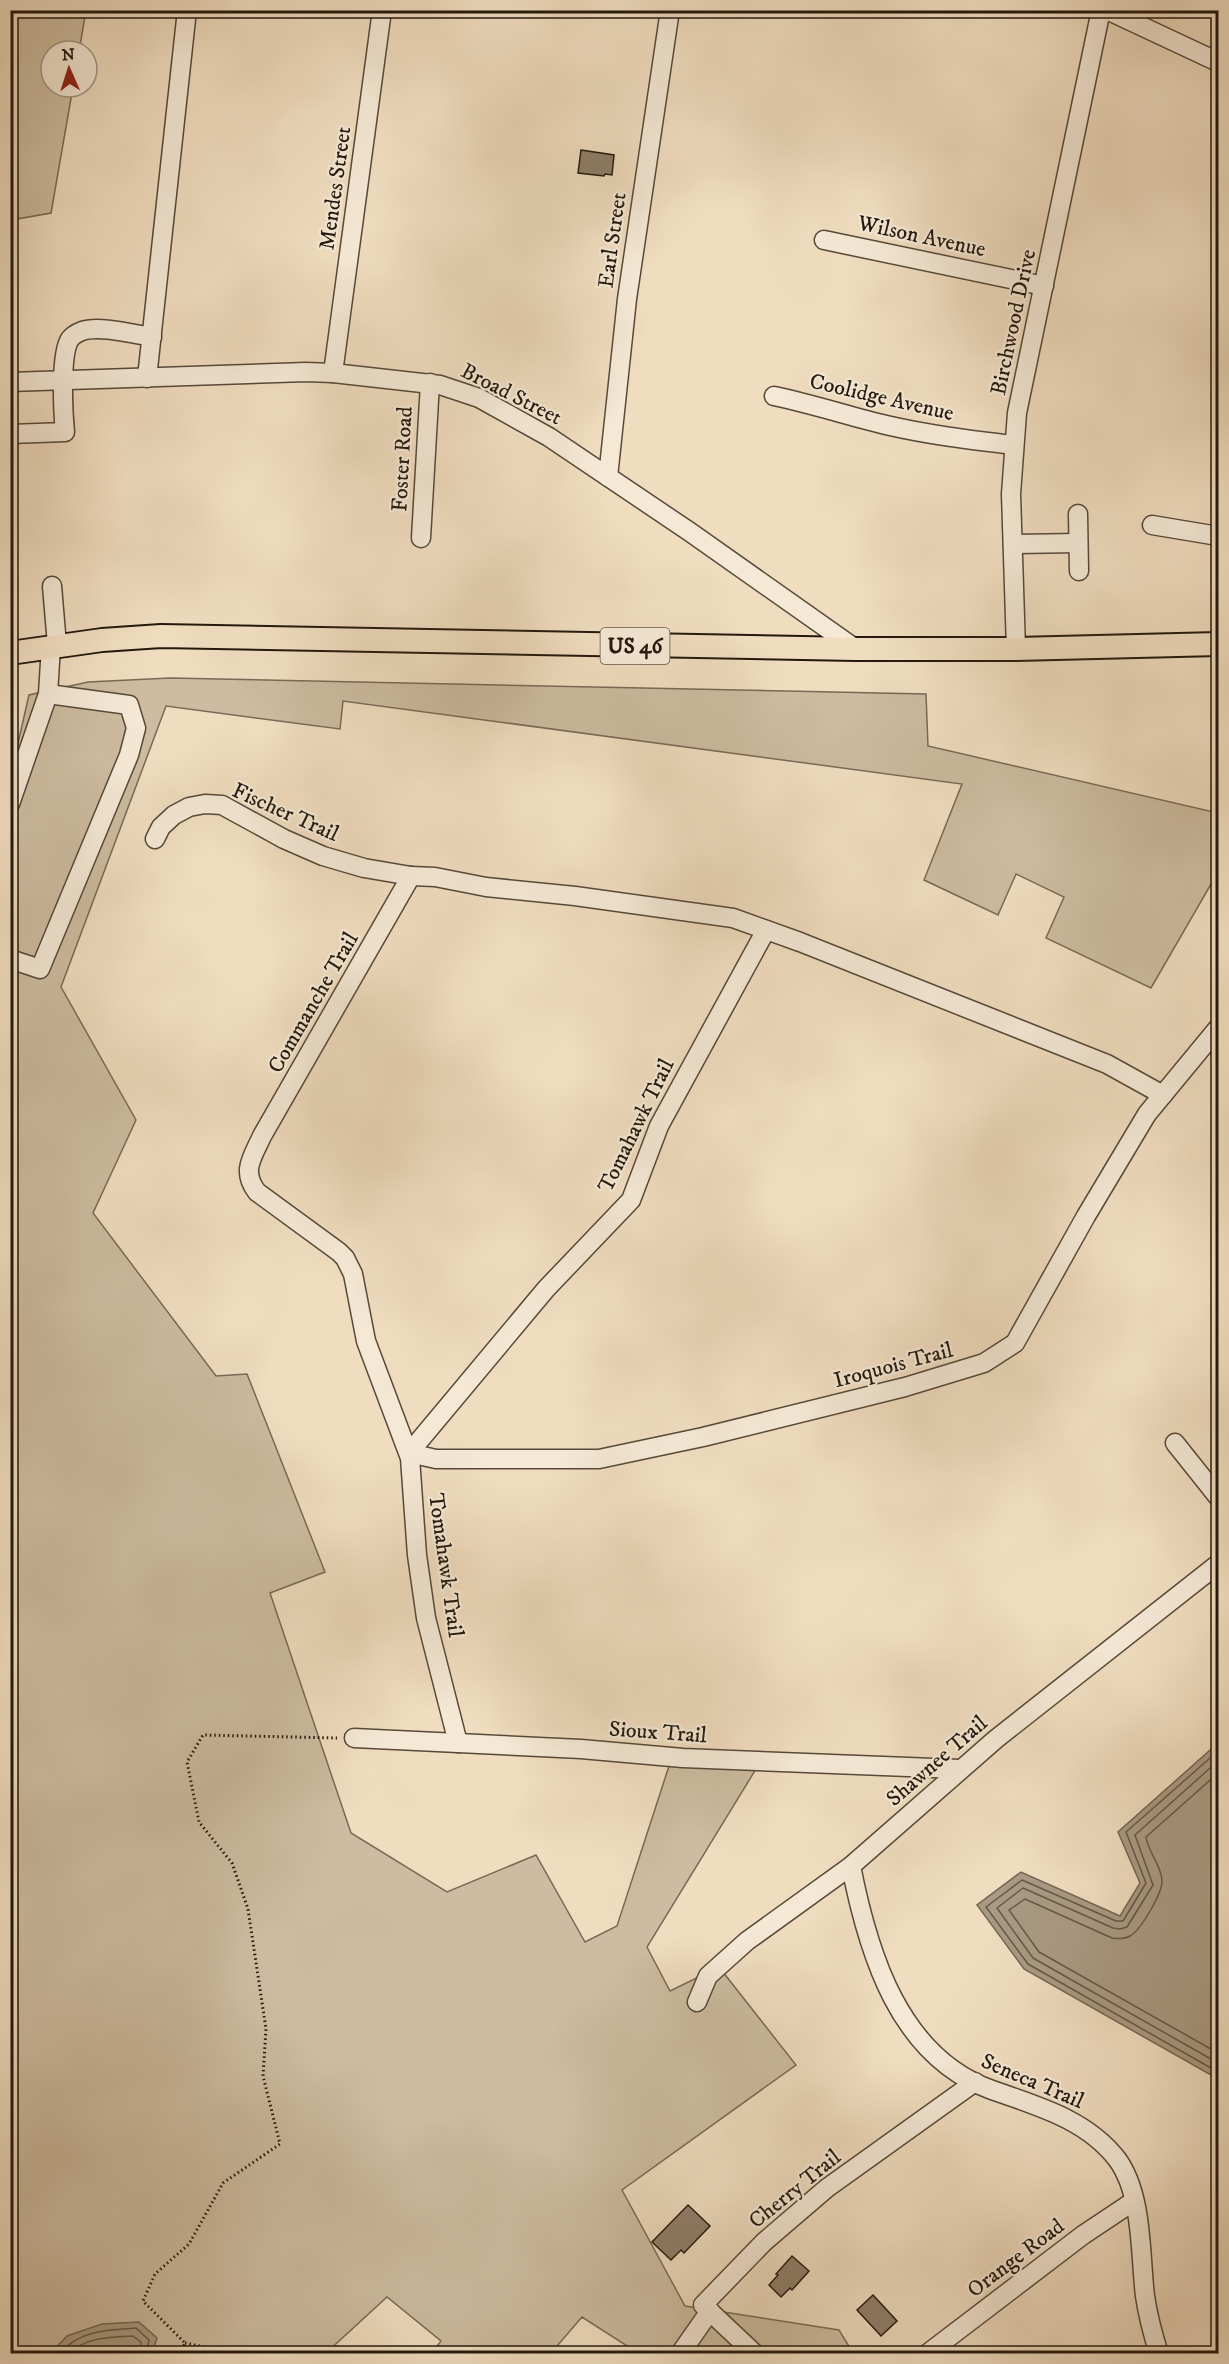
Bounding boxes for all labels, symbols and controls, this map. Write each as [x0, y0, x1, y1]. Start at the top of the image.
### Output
north arrow [39, 39, 99, 99]
text: N [61, 45, 75, 65]
street label: Mendes Street [313, 125, 358, 252]
street label: Earl Street [592, 191, 633, 290]
street label: Wilson Avenue [854, 210, 988, 263]
street label: Birchwood Drive [985, 247, 1042, 398]
street label: Broad Street [456, 357, 566, 431]
street label: Coolidge Avenue [807, 368, 956, 427]
street label: Foster Road [386, 406, 419, 512]
road number: US 46 [600, 628, 670, 664]
street label: Fischer Trail [228, 777, 343, 848]
street label: Commanche Trail [262, 927, 365, 1078]
street label: Tomahawk Trail [592, 1054, 680, 1197]
street label: Iroquois Trail [831, 1337, 956, 1394]
street label: Tomahawk Trail [422, 1491, 469, 1639]
street label: Shawnee Trail [881, 1710, 993, 1812]
street label: Sioux Trail [608, 1716, 708, 1749]
street label: Seneca Trail [977, 2048, 1088, 2115]
street label: Cherry Trail [743, 2144, 847, 2235]
street label: Orange Road [962, 2213, 1070, 2303]

